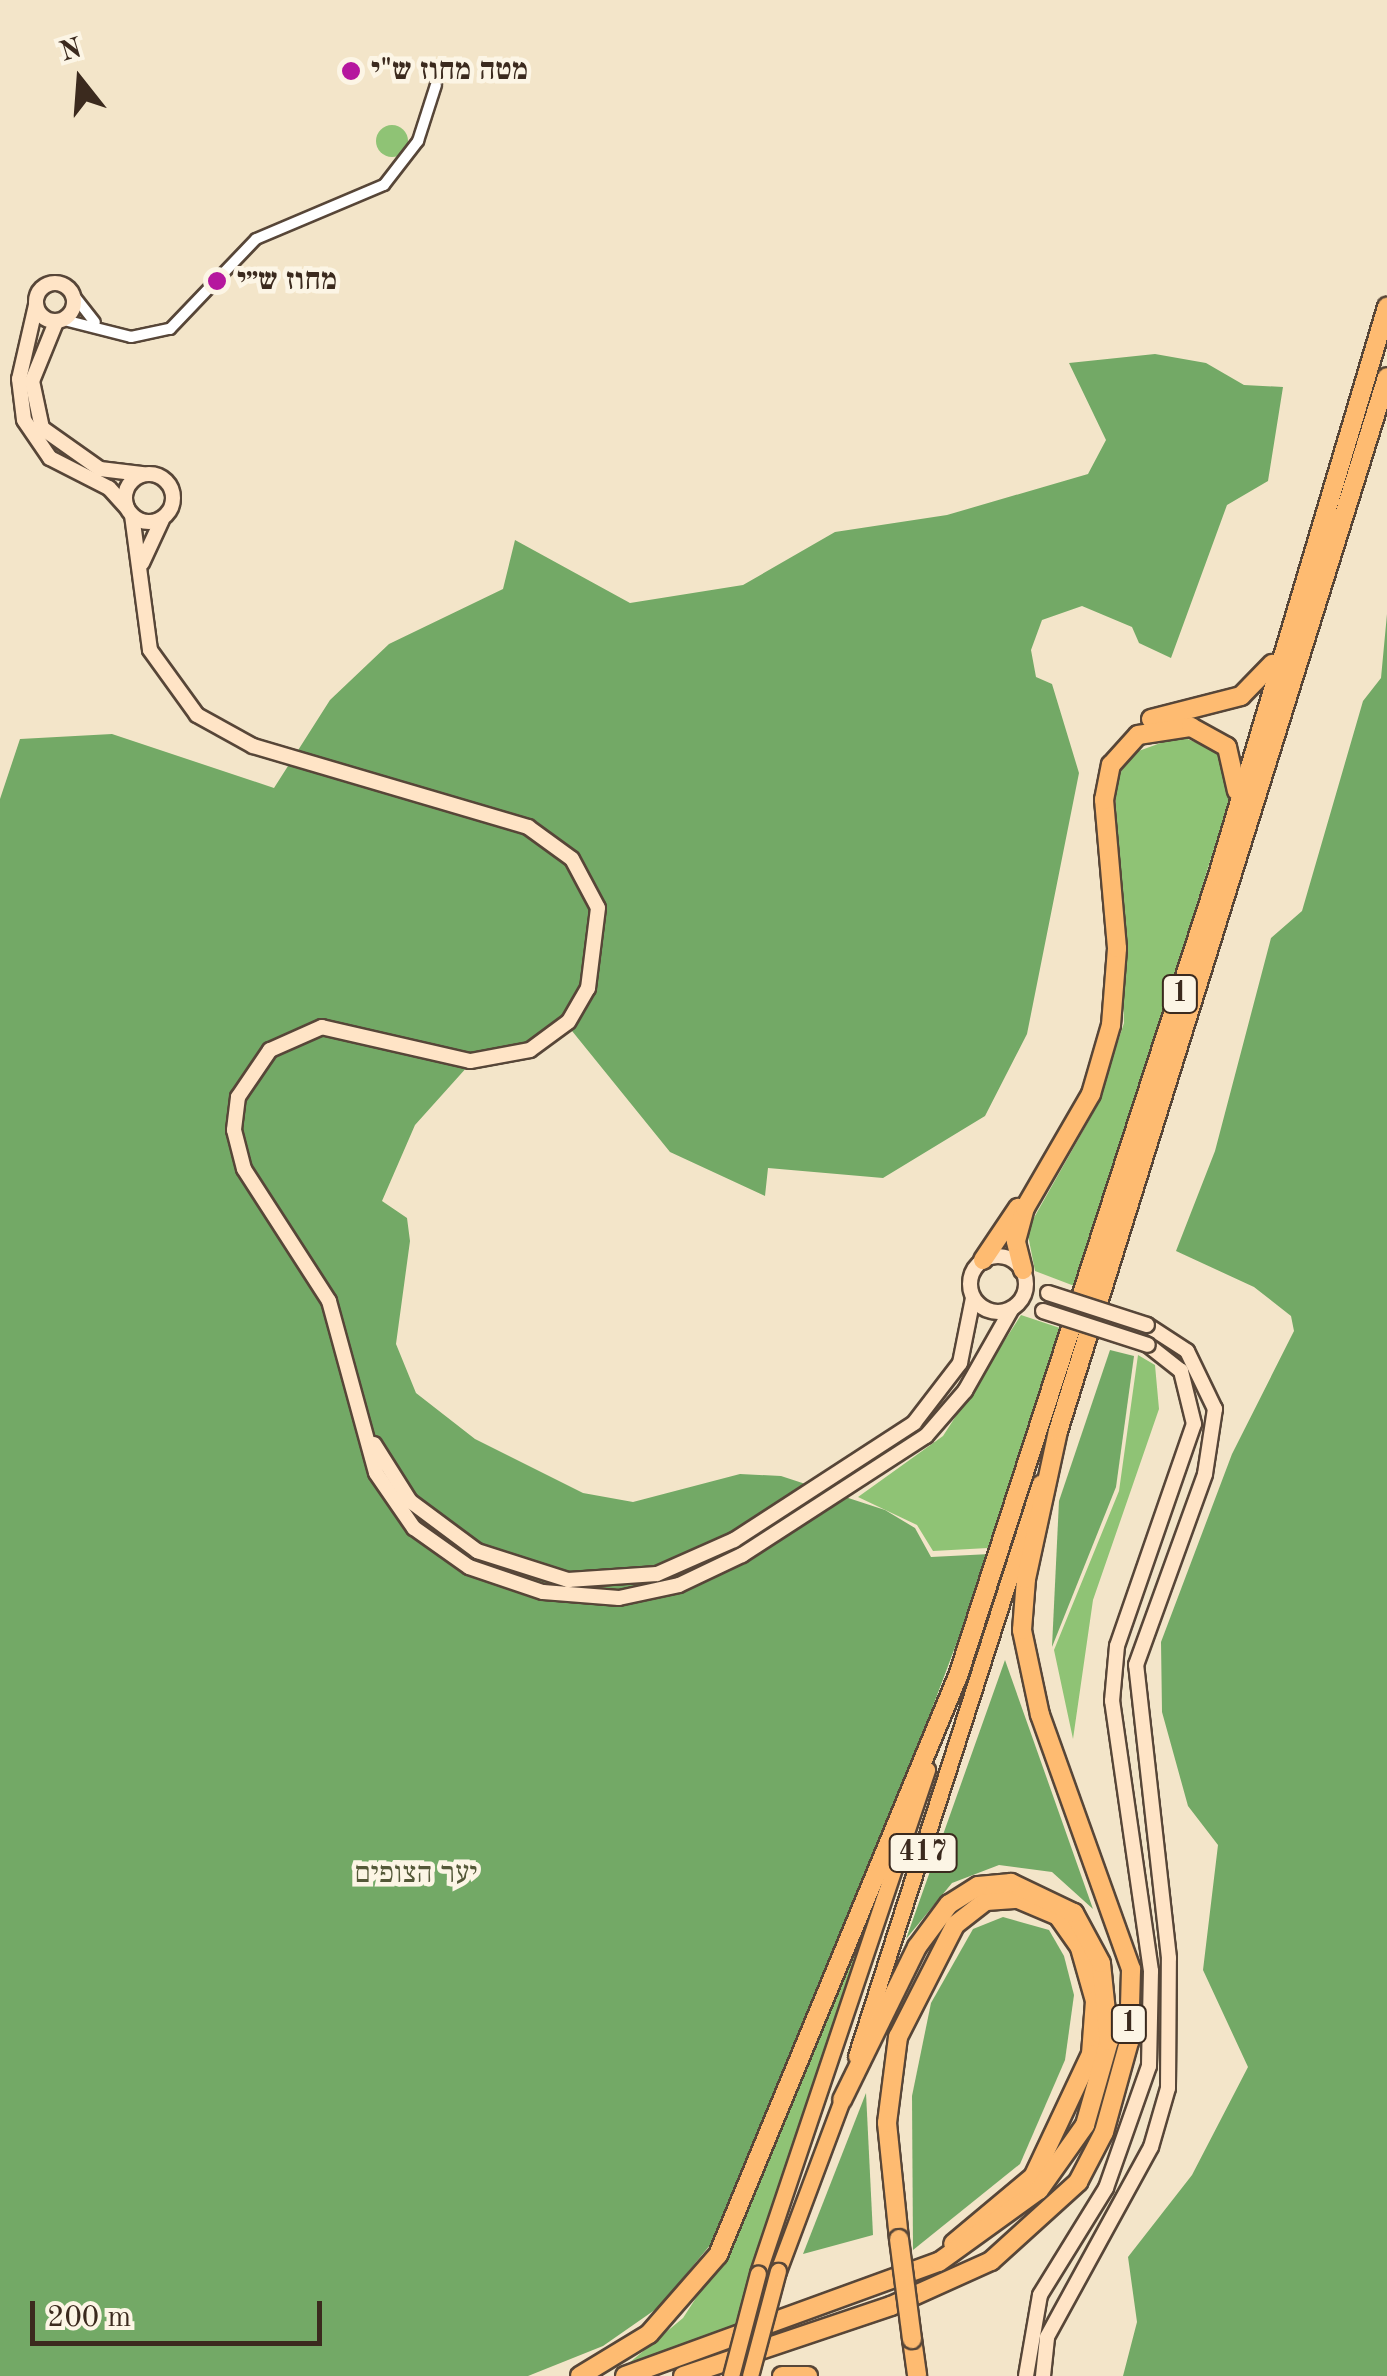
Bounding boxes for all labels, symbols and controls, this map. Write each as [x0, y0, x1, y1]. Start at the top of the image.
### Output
north arrow [30, 30, 130, 130]
text: N [57, 35, 86, 68]
place label: מטה מחוז ש"י [371, 53, 528, 89]
marker: מטה מחוז ש"י [340, 60, 362, 82]
place label: מחוז ש״י [237, 263, 337, 299]
marker: מחוז ש״י [206, 270, 228, 292]
road number: 1 [1160, 971, 1200, 1017]
road number: 417 [888, 1830, 958, 1876]
park label: יער הצופים [354, 1856, 478, 1892]
road number: 1 [1109, 2001, 1149, 2047]
scale bar [35, 2281, 328, 2343]
text: 200 m [47, 2303, 131, 2333]

